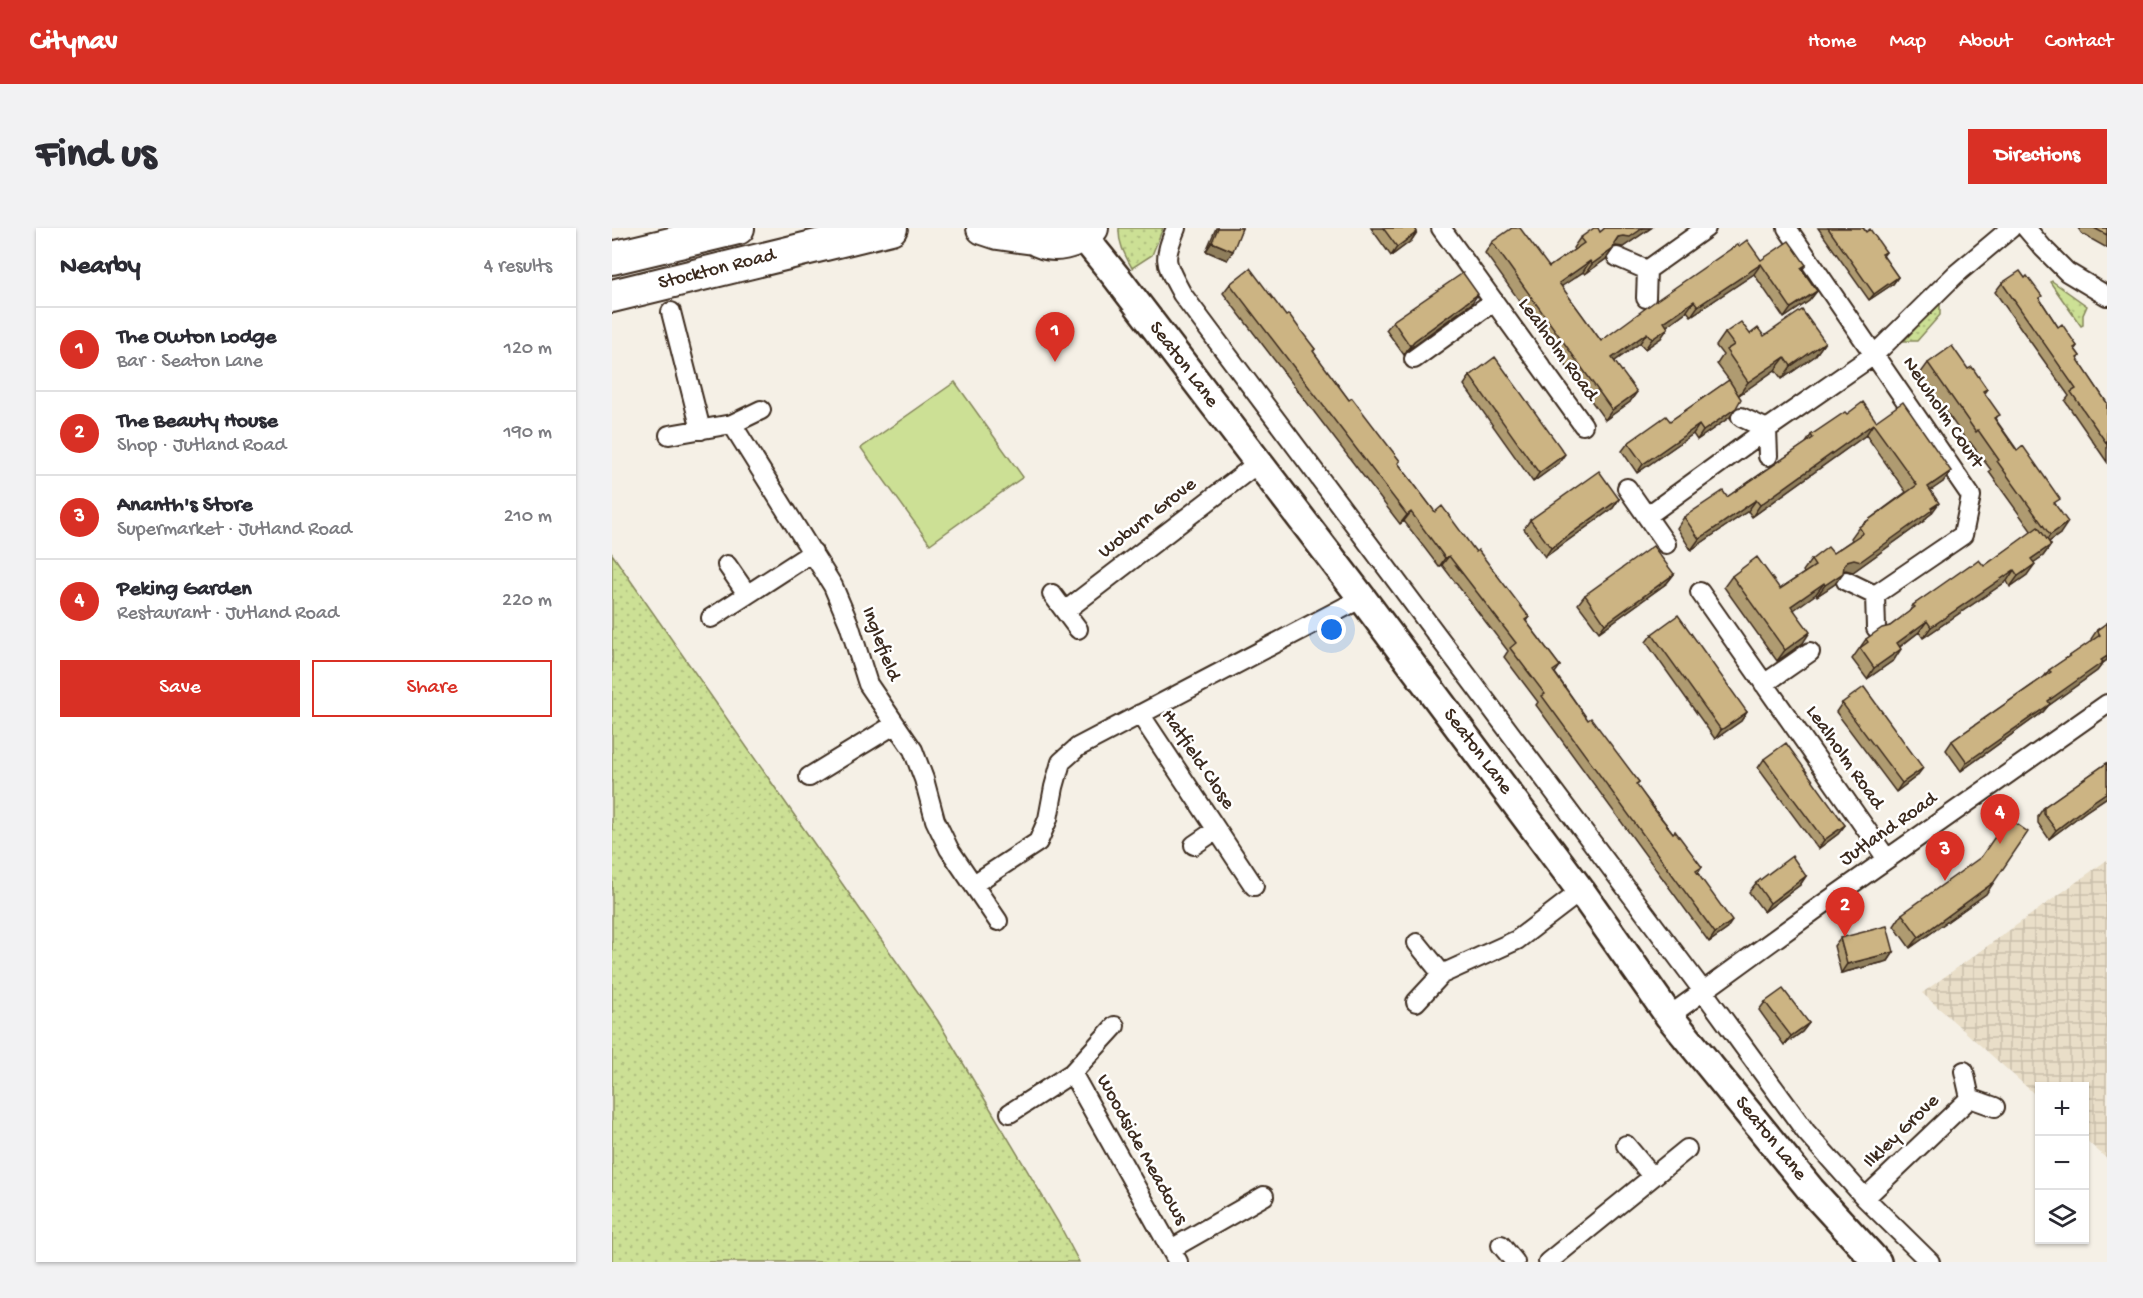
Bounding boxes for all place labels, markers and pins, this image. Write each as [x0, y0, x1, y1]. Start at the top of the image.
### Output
pin: 1 [1036, 312, 1074, 362]
pin: 4 [1980, 794, 2020, 844]
pin: 3 [1926, 832, 1964, 881]
pin: 2 [1826, 888, 1864, 937]

